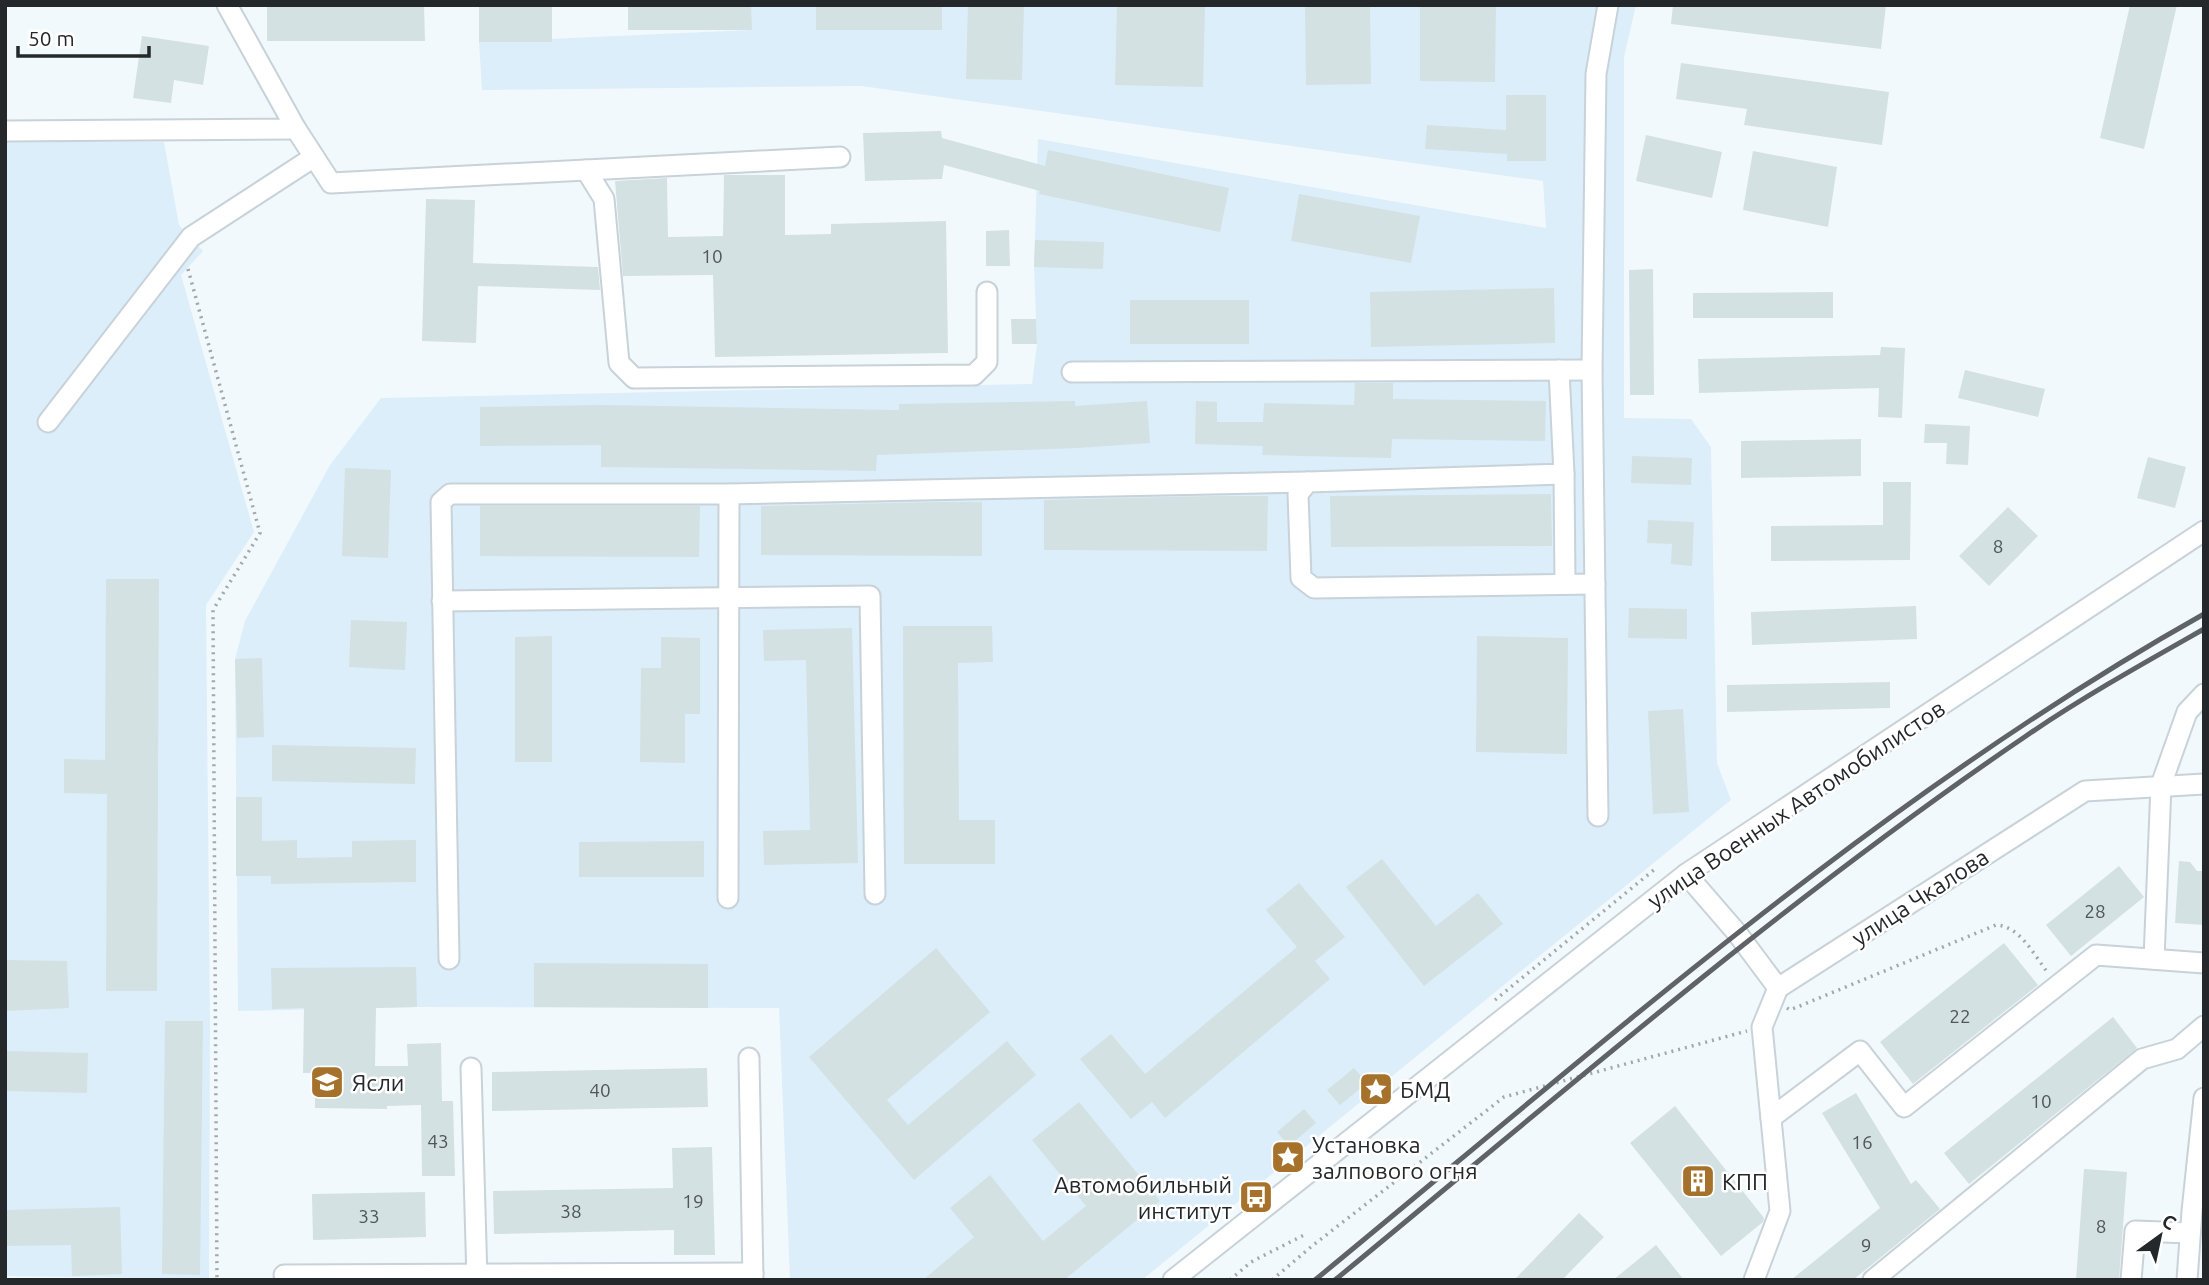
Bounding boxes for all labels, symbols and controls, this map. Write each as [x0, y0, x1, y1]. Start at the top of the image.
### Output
scale bar [18, 14, 149, 58]
text: 50 m [28, 26, 75, 50]
house number: 10 [701, 245, 723, 267]
house number: 8 [1993, 535, 2003, 557]
street label: улица Военных Автомобилистов [1643, 695, 1949, 913]
street label: улица Чкалова [1847, 844, 1993, 950]
house number: 28 [2084, 900, 2106, 922]
house number: 22 [1949, 1005, 1971, 1027]
school or university icon: Ясли [308, 1063, 346, 1101]
place label: Ясли [352, 1070, 405, 1095]
place icon: БМД [1357, 1070, 1395, 1108]
place label: БМД [1400, 1077, 1450, 1102]
house number: 40 [589, 1079, 611, 1101]
house number: 10 [2030, 1090, 2052, 1112]
house number: 43 [427, 1130, 449, 1152]
house number: 16 [1851, 1131, 1873, 1153]
place label: Установка залпового огня [1312, 1132, 1478, 1183]
place icon: Установка залпового огня [1269, 1138, 1307, 1176]
building icon: КПП [1679, 1162, 1717, 1200]
place label: КПП [1722, 1169, 1768, 1194]
place label: Автомобильный институт [1054, 1172, 1232, 1223]
bus stop icon: Автомобильный институт [1237, 1178, 1275, 1216]
house number: 19 [682, 1190, 704, 1212]
house number: 38 [560, 1200, 582, 1222]
north arrow [2125, 1201, 2195, 1271]
house number: 33 [358, 1205, 380, 1227]
text: С [2158, 1209, 2180, 1234]
house number: 8 [2096, 1215, 2106, 1237]
house number: 9 [1861, 1234, 1871, 1256]

